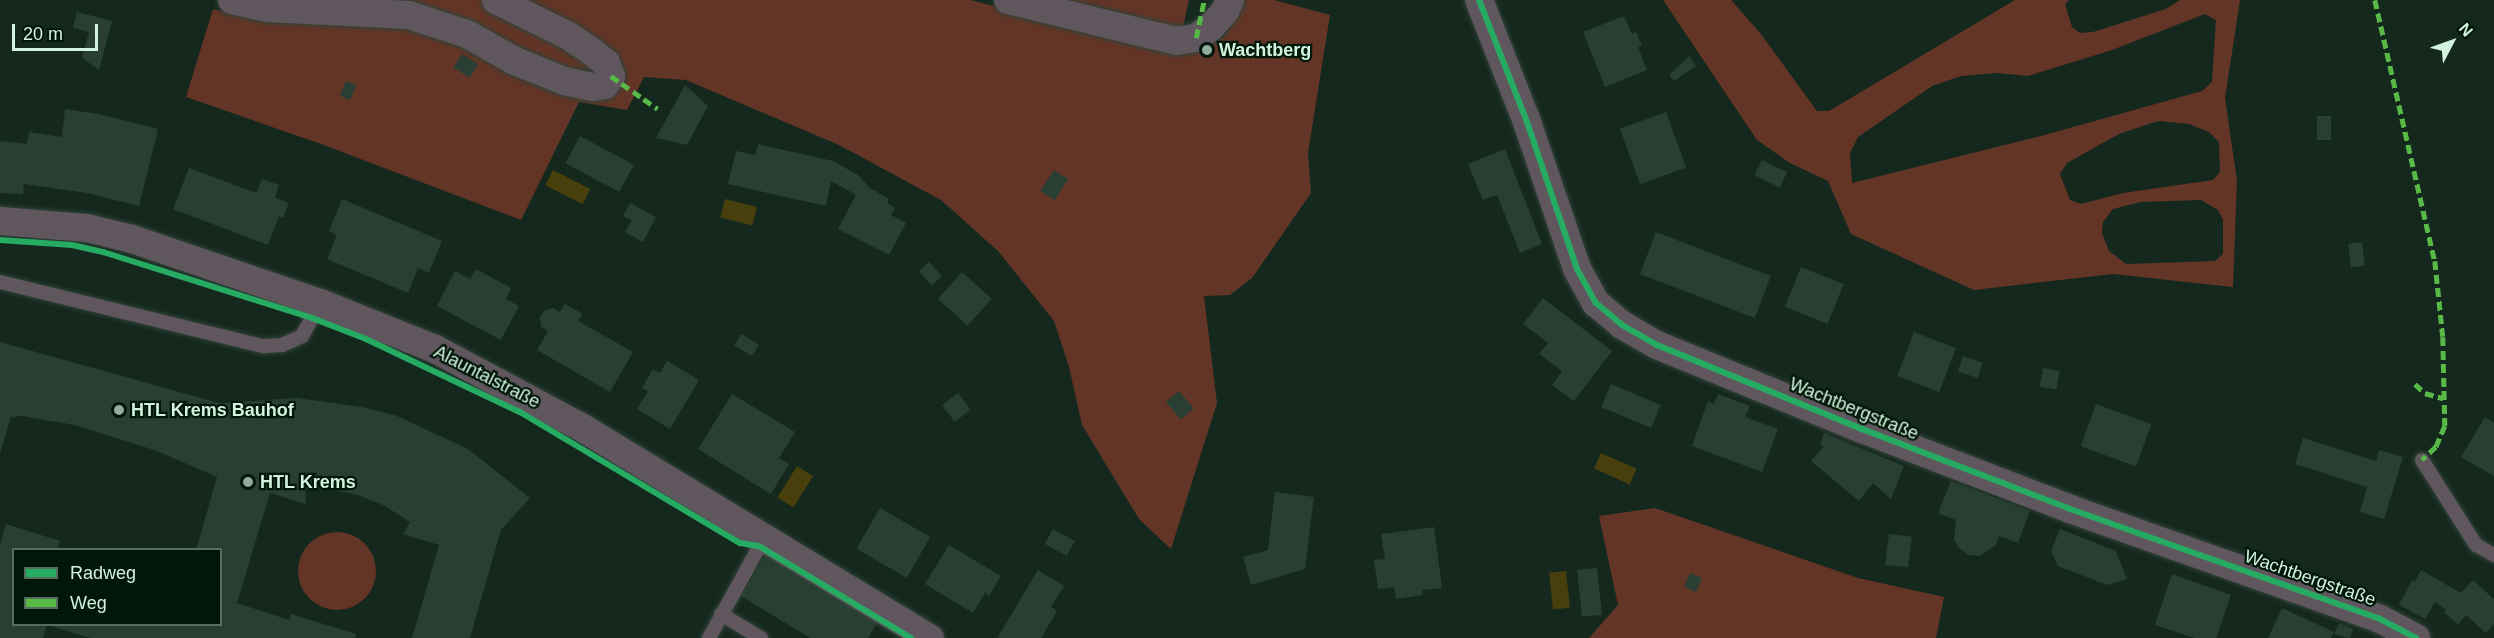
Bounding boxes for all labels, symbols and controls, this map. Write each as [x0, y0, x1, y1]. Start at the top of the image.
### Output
scale bar [15, 12, 100, 50]
north arrow [2422, 12, 2482, 72]
text: N [2456, 20, 2476, 40]
text: 20 m [23, 24, 63, 44]
place label: Wachtberg [1219, 39, 1311, 61]
marker: Wachtberg [1200, 43, 1214, 57]
street label: Alauntalstraße [430, 341, 544, 413]
street label: Wachtbergstraße [1786, 373, 1922, 445]
place label: HTL Krems Bauhof [131, 399, 294, 421]
marker: HTL Krems Bauhof [112, 403, 126, 417]
place label: HTL Krems [260, 471, 356, 493]
marker: HTL Krems [241, 475, 255, 489]
street label: Wachtbergstraße [2242, 545, 2378, 611]
legend [12, 548, 222, 626]
text: Radweg [70, 563, 136, 583]
text: Weg [70, 593, 107, 613]

